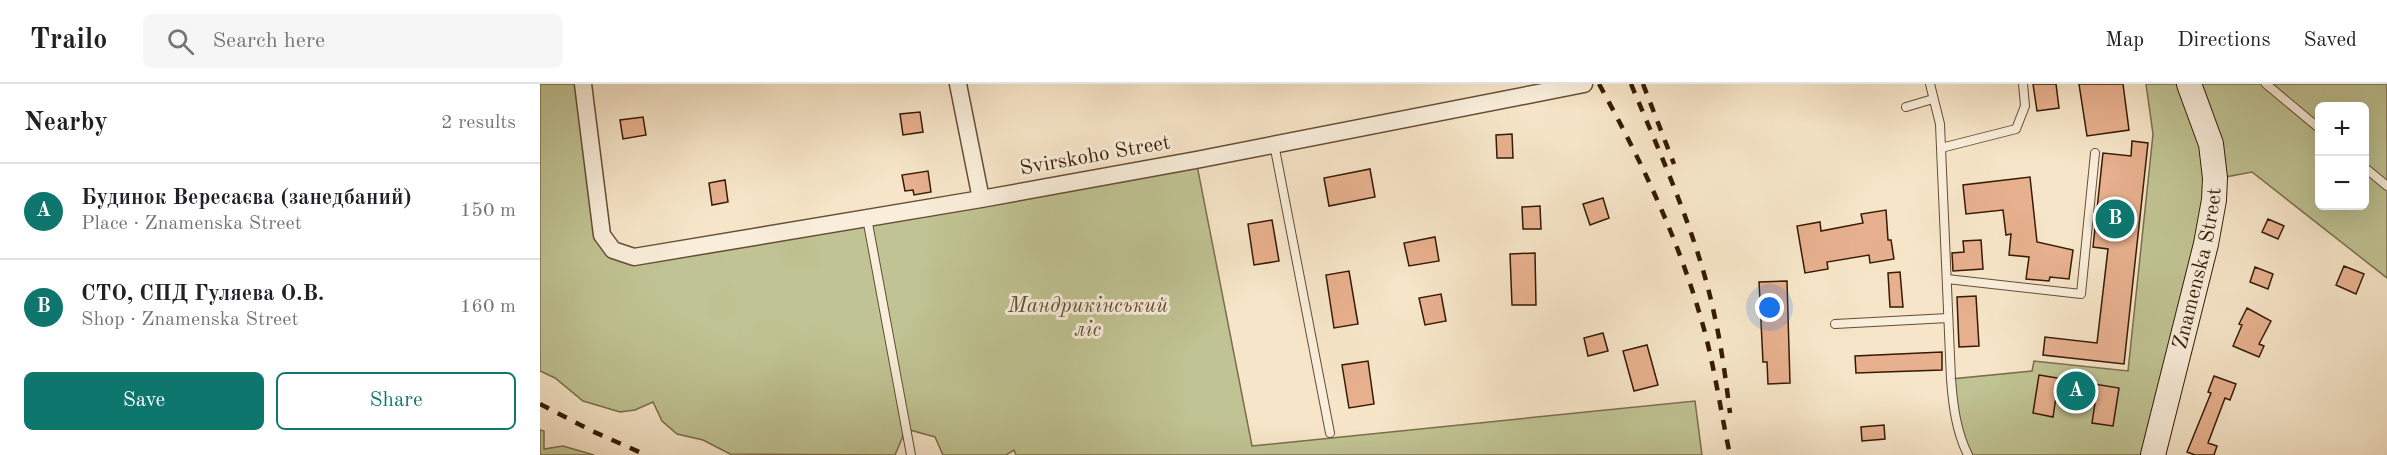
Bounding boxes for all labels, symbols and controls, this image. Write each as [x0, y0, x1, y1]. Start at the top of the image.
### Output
search box [143, 14, 563, 68]
icon: search [164, 25, 197, 58]
text: Trailo [30, 27, 107, 55]
text: Search here [212, 30, 325, 52]
text: Map [2105, 30, 2144, 51]
text: Directions [2177, 30, 2271, 51]
text: Saved [2304, 30, 2357, 51]
map controls [2315, 102, 2369, 210]
button: + [2315, 102, 2369, 156]
text: Nearby [24, 110, 108, 136]
text: 2 results [441, 113, 516, 133]
street label: Svirskoho Street [1018, 132, 1172, 180]
button: − [2315, 156, 2369, 210]
text: Будинок Вересаєва (занедбаний) [81, 187, 412, 209]
street label: Znamenska Street [2169, 187, 2225, 351]
pin: B [2096, 196, 2134, 242]
text: A [36, 201, 51, 221]
text: 150 m [460, 201, 516, 221]
text: Place · Znamenska Street [81, 214, 302, 234]
text: СТО, СПД Гуляева О.В. [81, 283, 324, 305]
your location [1755, 293, 1784, 322]
park label: Мандрикінський ліс [1007, 296, 1168, 341]
text: B [36, 297, 51, 317]
text: 160 m [460, 297, 516, 317]
text: Shop · Znamenska Street [81, 310, 299, 330]
pin: A [2056, 368, 2096, 414]
button: Save [24, 372, 264, 430]
button: Share [276, 372, 516, 430]

